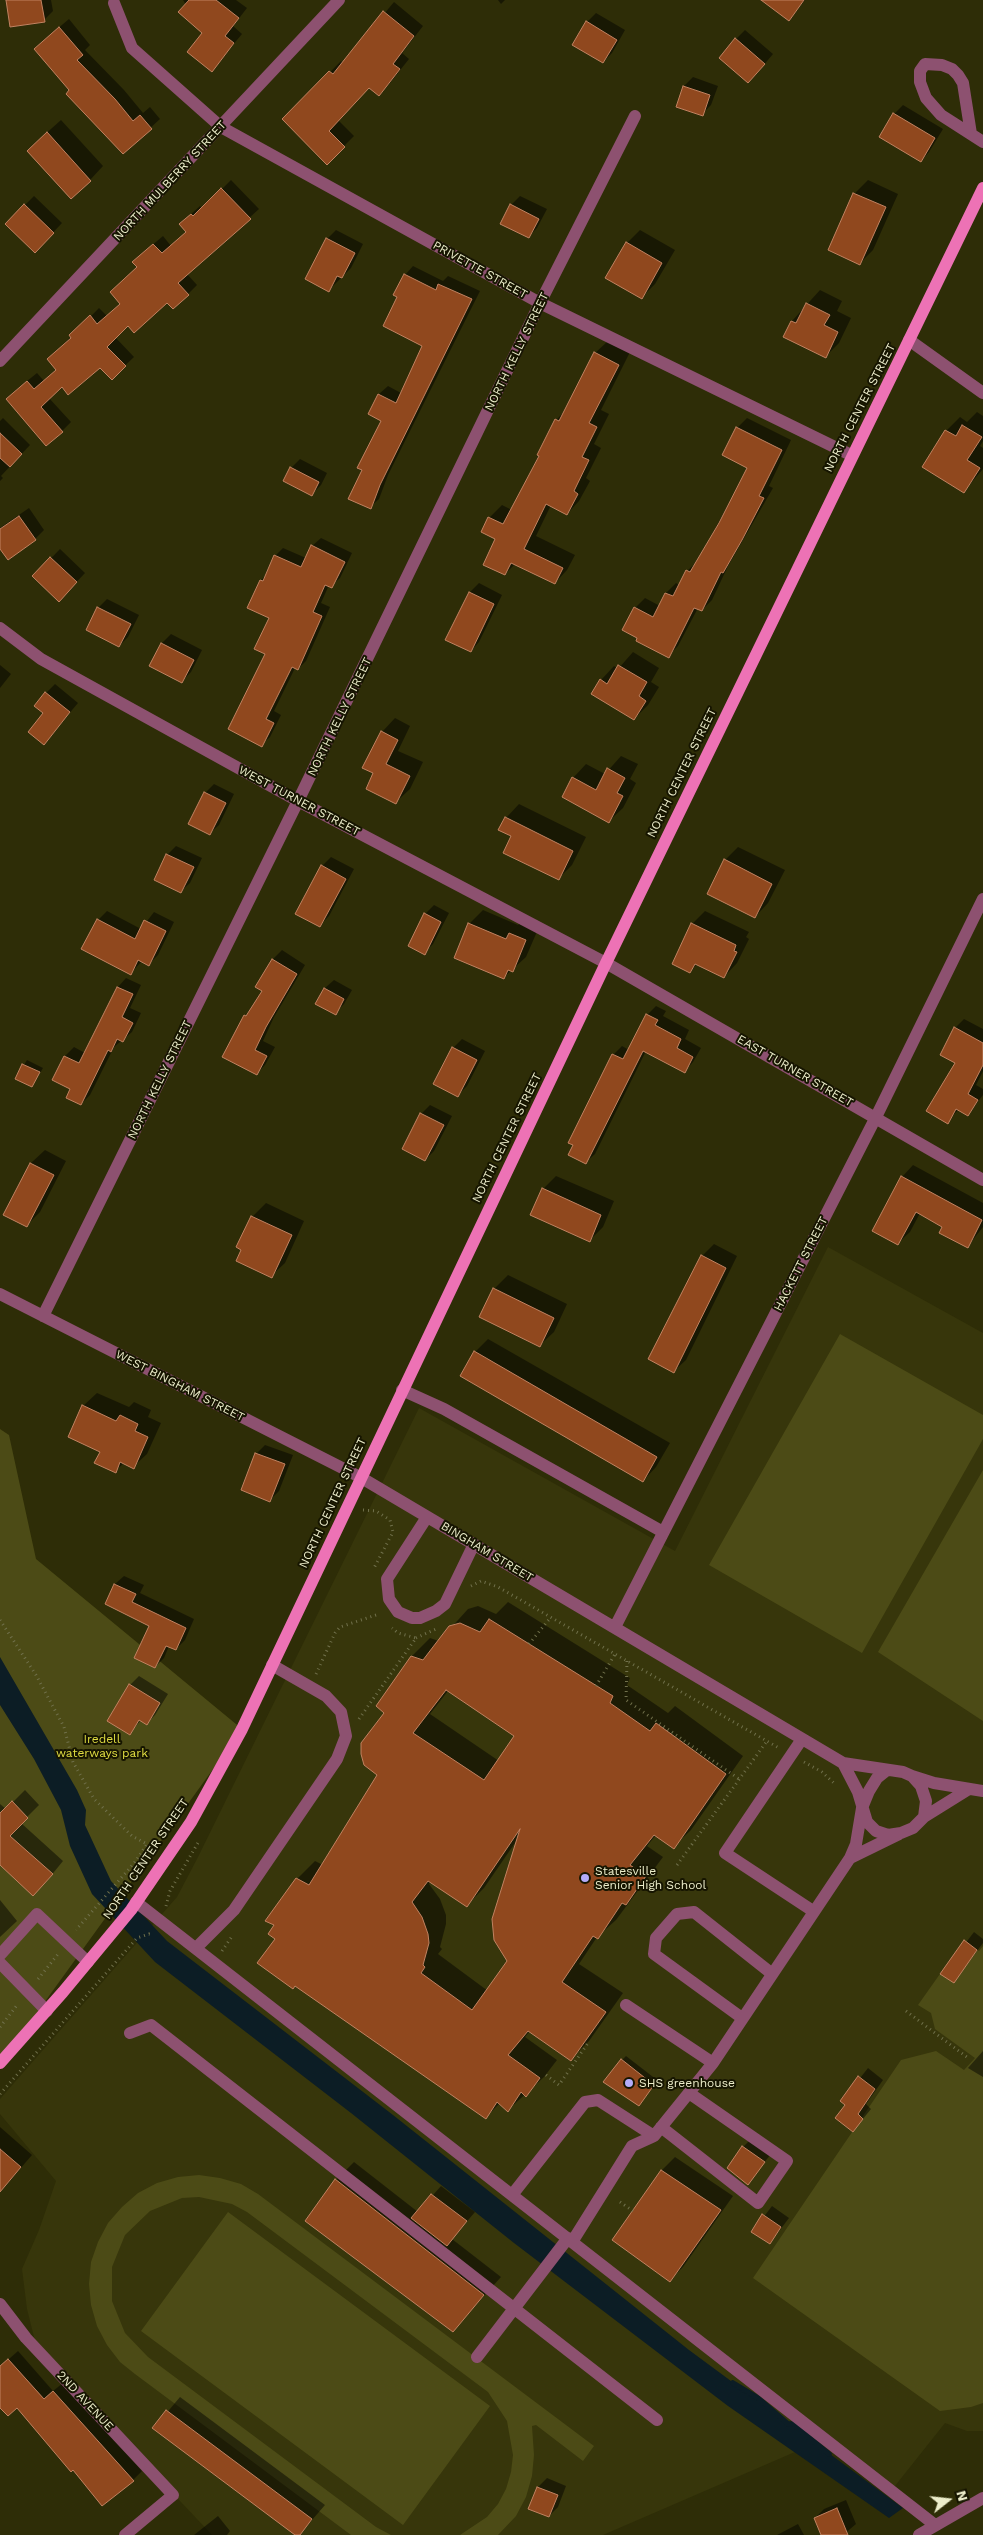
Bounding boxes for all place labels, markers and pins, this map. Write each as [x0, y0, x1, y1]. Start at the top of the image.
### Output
place label: Statesville Senior High School [595, 1864, 706, 1892]
marker: Statesville Senior High School [579, 1872, 591, 1884]
place label: SHS greenhouse [639, 2076, 735, 2090]
marker: SHS greenhouse [623, 2077, 635, 2089]

